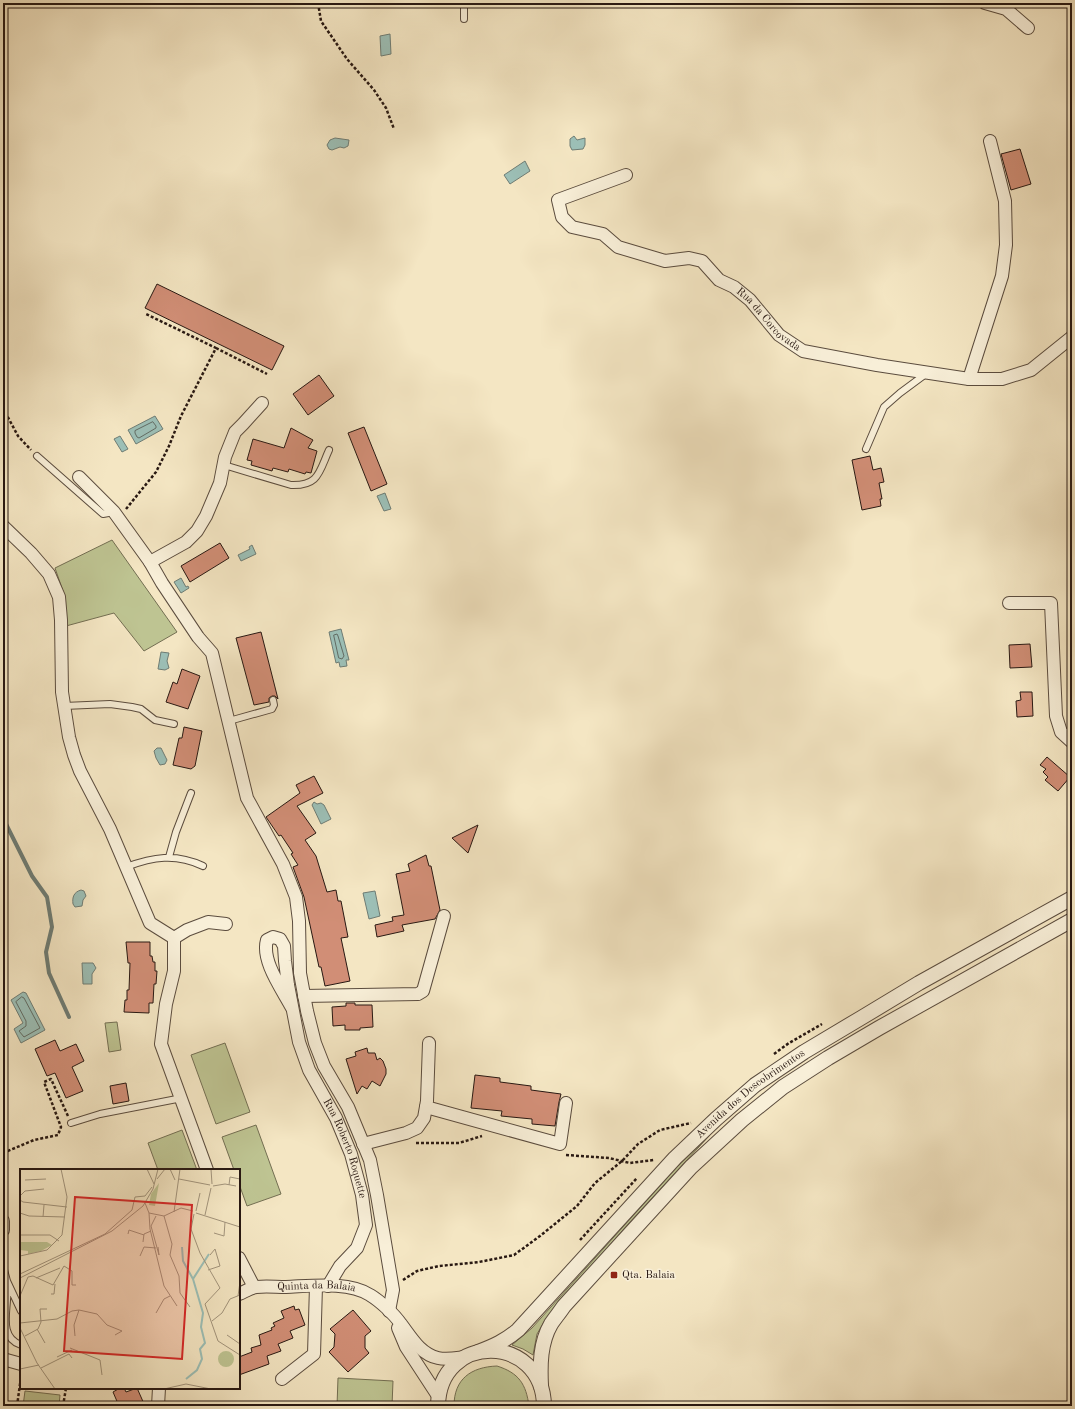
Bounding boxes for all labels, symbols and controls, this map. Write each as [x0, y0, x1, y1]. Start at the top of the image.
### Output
street label: Rua da Corcovada [734, 286, 803, 354]
street label: Avenida dos Descobrimentos [694, 1047, 807, 1141]
street label: Rua Roberto Roquette [321, 1097, 368, 1199]
inset map [20, 1169, 240, 1389]
marker: Qta. Balaia [609, 1270, 619, 1280]
place label: Qta. Balaia [622, 1270, 676, 1281]
street label: Quinta da Balaia [277, 1280, 358, 1294]

